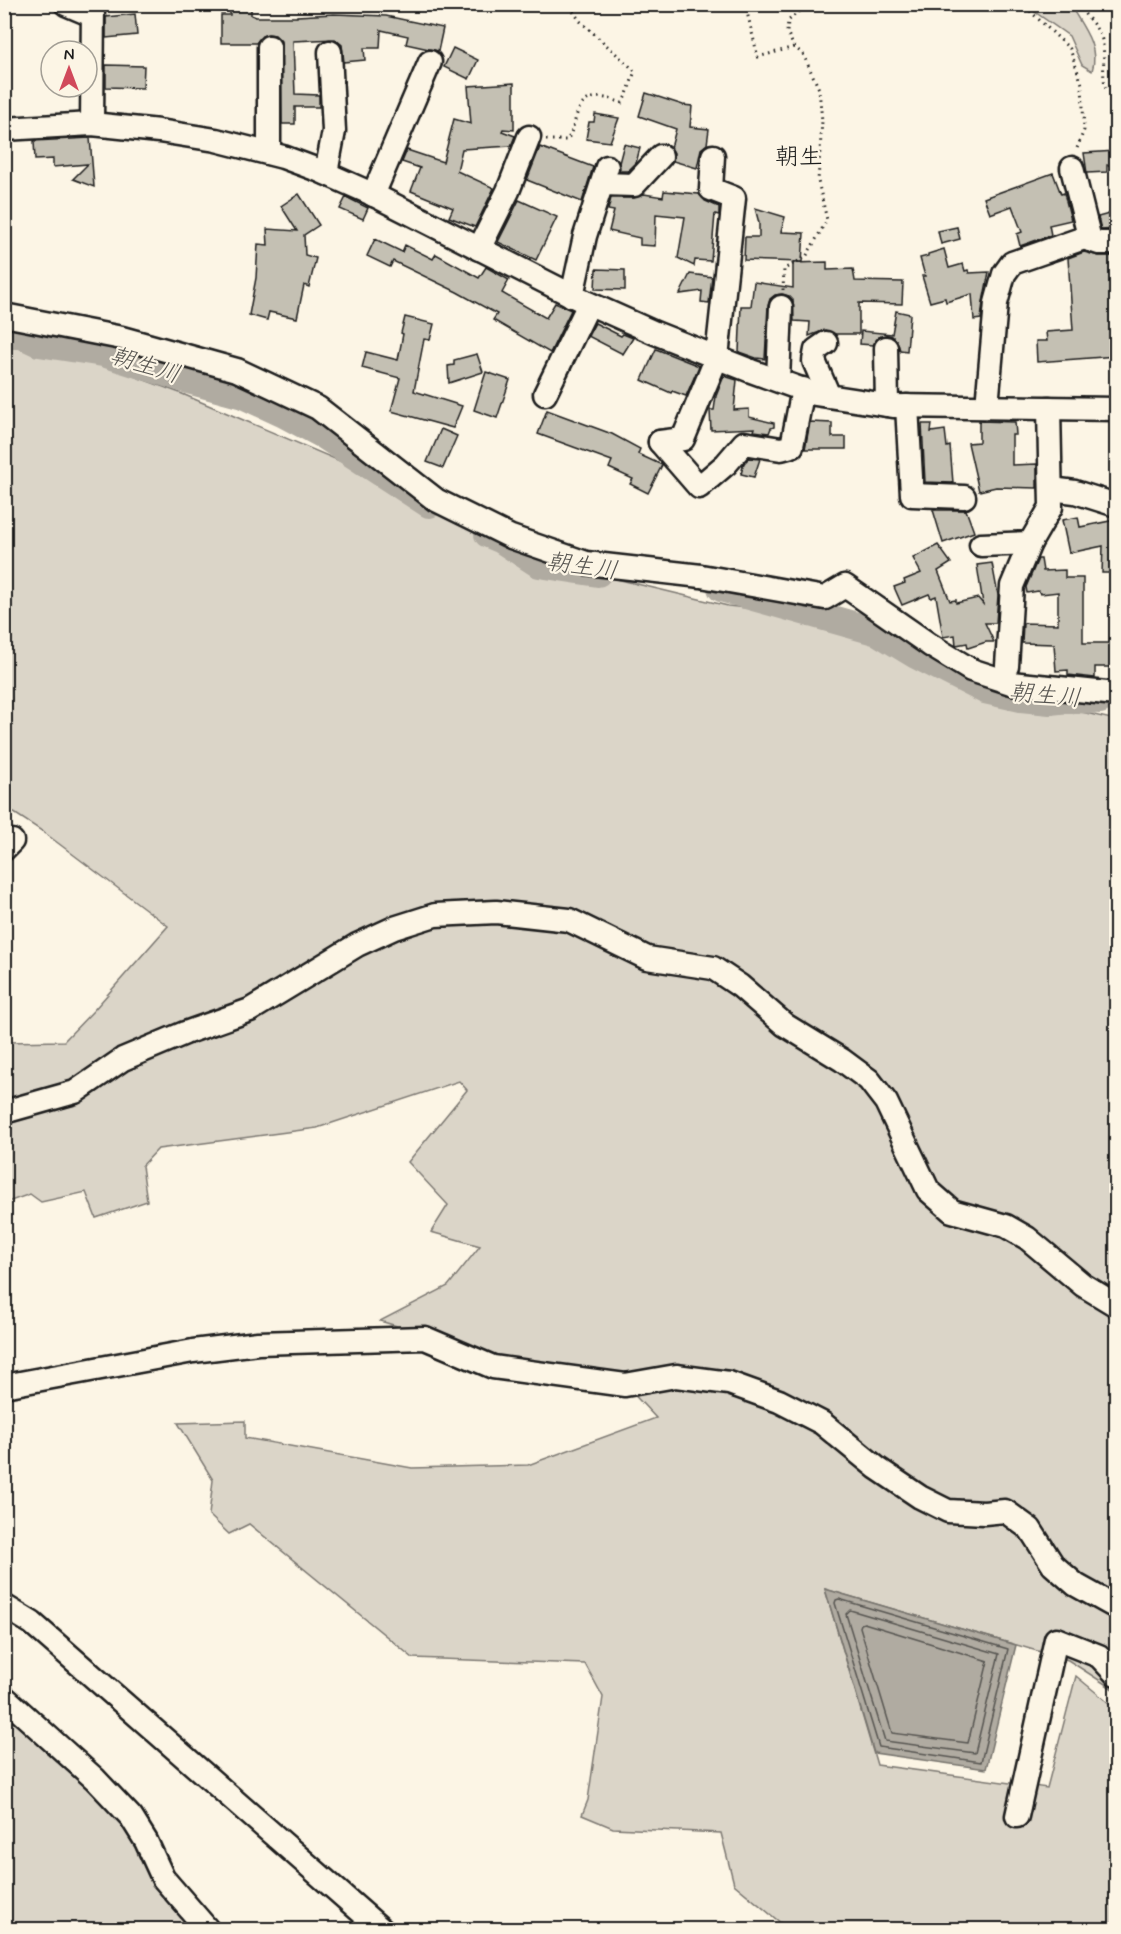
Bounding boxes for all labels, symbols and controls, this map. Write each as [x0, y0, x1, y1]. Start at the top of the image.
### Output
north arrow [39, 39, 99, 99]
text: N [64, 45, 74, 66]
district label: 朝生 [775, 142, 823, 173]
water label: 朝生川 [106, 341, 184, 391]
water label: 朝生川 [544, 547, 620, 587]
water label: 朝生川 [1008, 677, 1082, 715]

